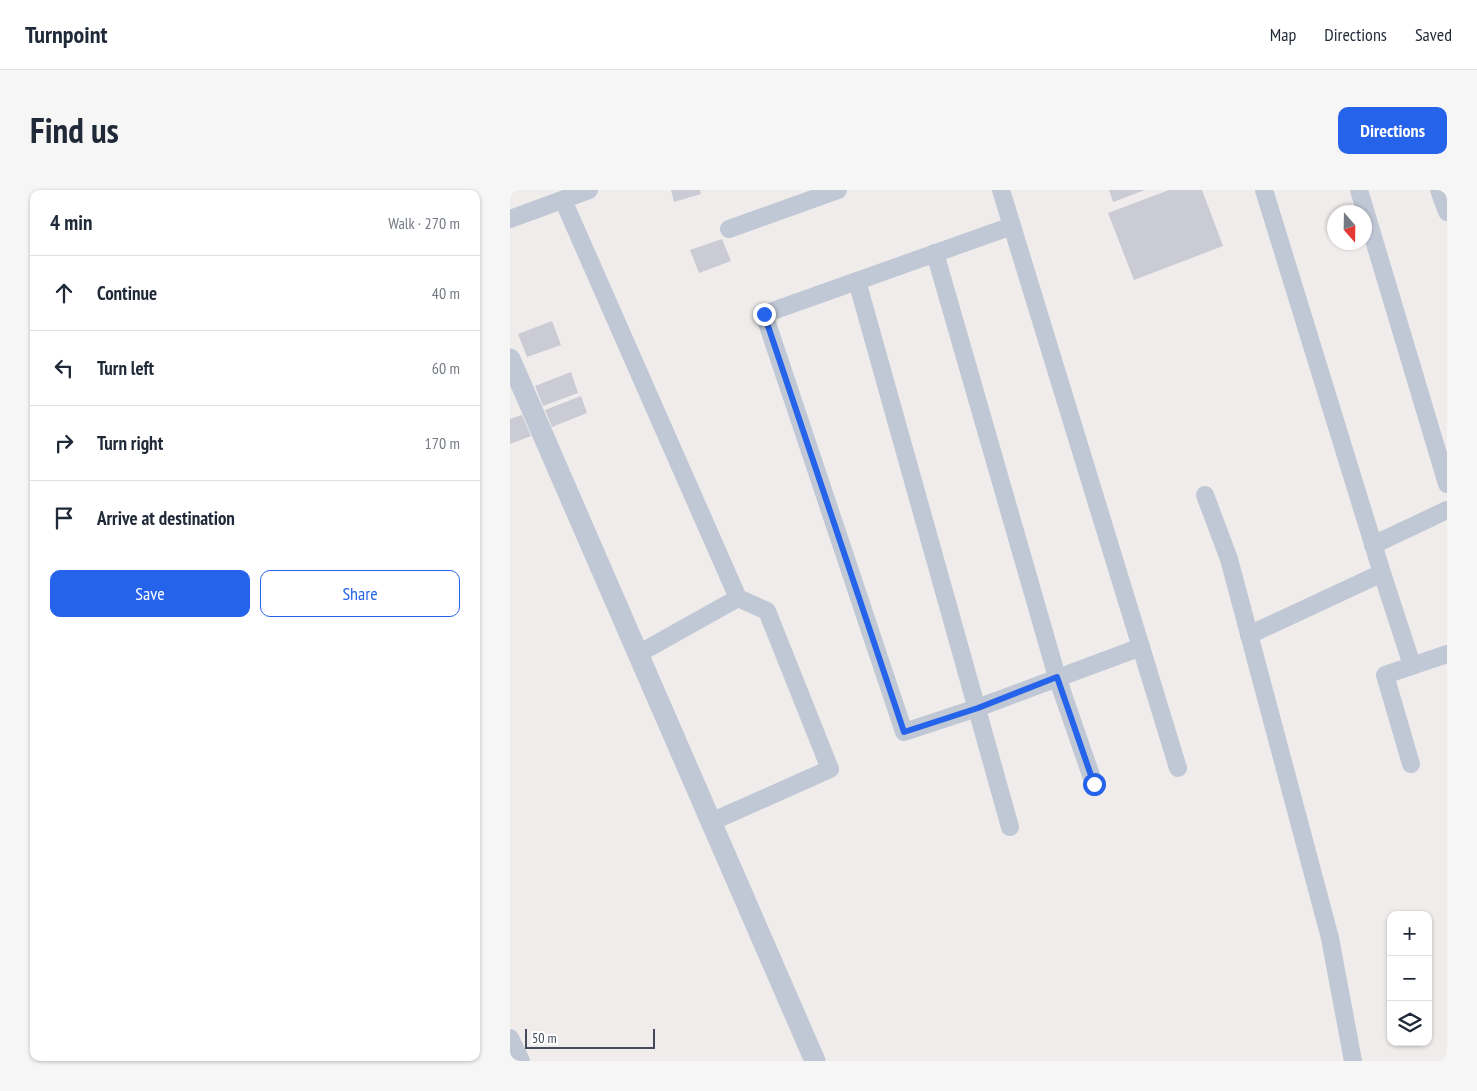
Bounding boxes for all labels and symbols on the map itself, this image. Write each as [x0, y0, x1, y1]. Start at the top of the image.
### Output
north arrow [1327, 205, 1372, 250]
route end [753, 303, 776, 326]
route start [1083, 773, 1106, 796]
scale bar [525, 1026, 655, 1049]

